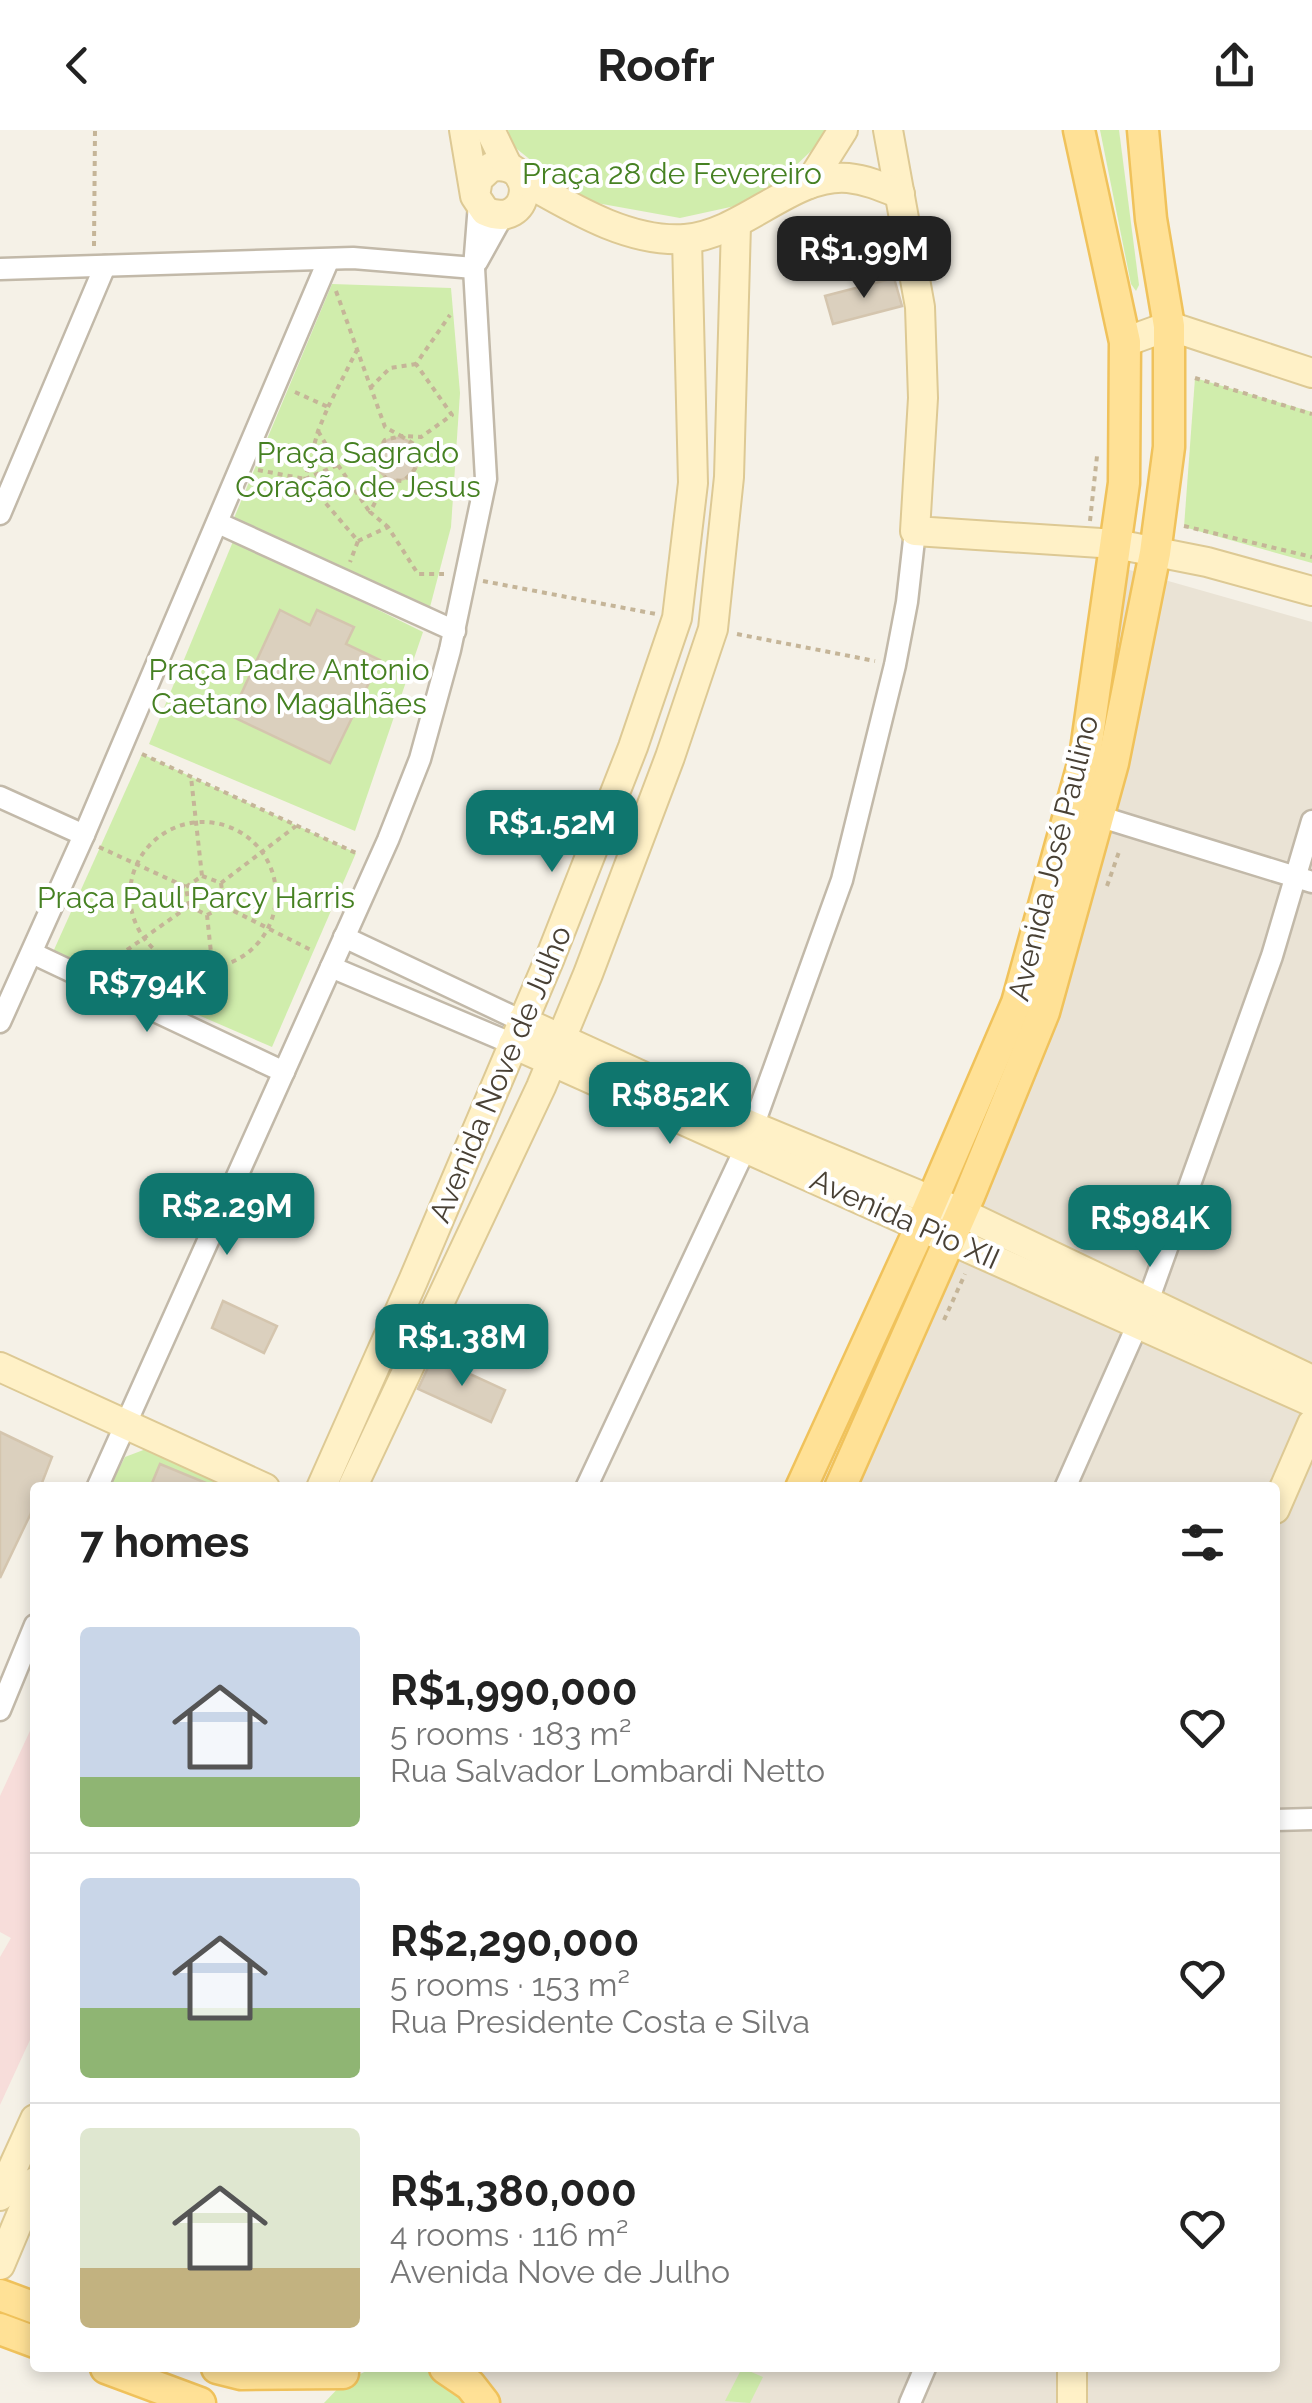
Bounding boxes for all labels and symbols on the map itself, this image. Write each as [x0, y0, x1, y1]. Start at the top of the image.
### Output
park label: Praça 28 de Fevereiro [522, 156, 822, 191]
pin: R$1.99M [772, 216, 956, 301]
park label: Praça Sagrado Coração de Jesus [235, 435, 481, 504]
park label: Praça Padre Antonio Caetano Magalhães [149, 652, 429, 721]
street label: Avenida José Paulino [1001, 712, 1105, 1004]
pin: R$1.52M [460, 790, 644, 875]
park label: Praça Paul Parcy Harris [37, 880, 355, 915]
street label: Avenida Nove de Julho [422, 920, 578, 1228]
pin: R$794K [66, 950, 228, 1035]
pin: R$852K [589, 1062, 751, 1147]
street label: Avenida Pio XII [805, 1162, 1005, 1276]
pin: R$2.29M [135, 1173, 319, 1258]
pin: R$984K [1069, 1185, 1231, 1270]
pin: R$1.38M [370, 1304, 554, 1389]

